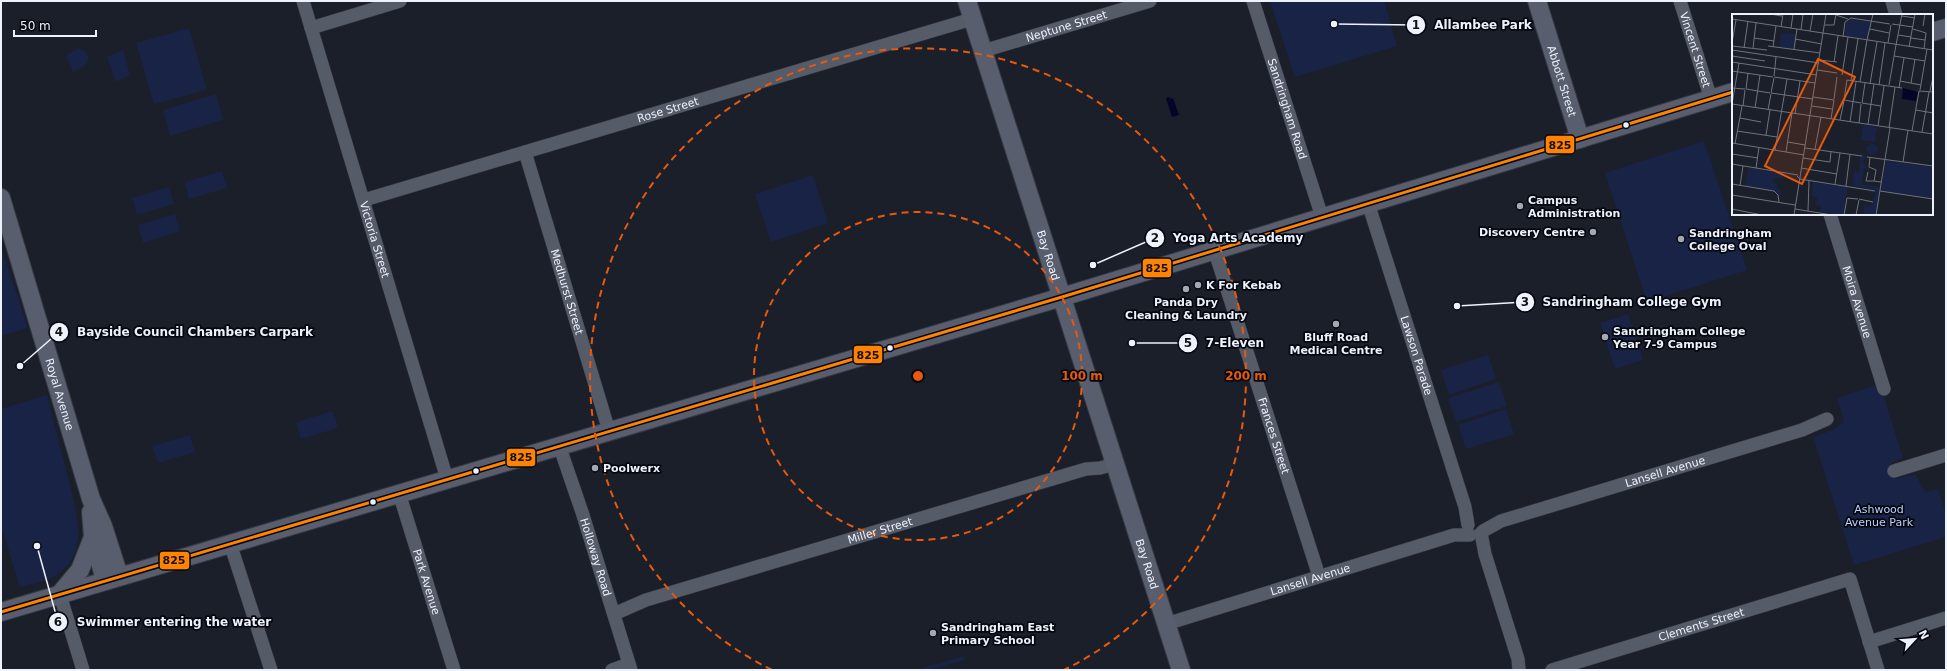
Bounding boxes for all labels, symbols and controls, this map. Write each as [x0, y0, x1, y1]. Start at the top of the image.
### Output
street label: Neptune Street [1024, 8, 1109, 44]
street label: Vincent Street [1677, 10, 1714, 90]
scale bar [14, 12, 96, 38]
callout: Allambee Park [1406, 13, 1540, 37]
inset map [1732, 14, 1933, 215]
text: 1 [1412, 18, 1420, 32]
text: Allambee Park [1434, 18, 1533, 32]
text: 50 m [20, 19, 51, 33]
street label: Abbott Street [1545, 44, 1579, 119]
street label: Sandringham Road [1265, 57, 1310, 161]
street label: Rose Street [636, 94, 701, 125]
unlabelled marker [1621, 120, 1631, 130]
line badge: 825 [1545, 135, 1575, 154]
text: 825 [1549, 139, 1571, 152]
place label: Campus Administration [1528, 194, 1620, 220]
street label: Victoria Street [357, 200, 393, 280]
marker: Campus Administration [1515, 201, 1525, 211]
callout: Yoga Arts Academy [1145, 226, 1311, 250]
place label: Discovery Centre [1479, 226, 1585, 239]
marker: Discovery Centre [1588, 227, 1598, 237]
place label: Sandringham College Oval [1689, 227, 1772, 253]
street label: Bay Road [1034, 229, 1062, 282]
text: 2 [1151, 231, 1159, 245]
text: Yoga Arts Academy [1172, 231, 1303, 245]
marker: Sandringham College Oval [1676, 234, 1686, 244]
street label: Medhurst Street [548, 247, 586, 337]
line badge: 825 [1142, 258, 1172, 278]
text: 825 [1146, 262, 1168, 275]
street label: Moira Avenue [1840, 264, 1874, 340]
place label: K For Kebab [1206, 279, 1281, 292]
marker: K For Kebab [1193, 280, 1203, 290]
marker: Panda Dry Cleaning & Laundry [1181, 284, 1191, 294]
callout: Sandringham College Gym [1515, 290, 1730, 314]
text: 3 [1521, 295, 1529, 309]
text: Sandringham College Gym [1543, 295, 1721, 309]
place label: Panda Dry Cleaning & Laundry [1125, 296, 1247, 322]
street label: Lawson Parade [1398, 314, 1435, 397]
marker: Bluff Road Medical Centre [1331, 319, 1341, 329]
callout: Bayside Council Chambers Carpark [49, 320, 321, 344]
text: 4 [55, 325, 63, 339]
text: Bayside Council Chambers Carpark [77, 325, 314, 339]
place label: Sandringham College Year 7-9 Campus [1612, 325, 1745, 351]
callout: 7-Eleven [1178, 331, 1272, 355]
place label: Bluff Road Medical Centre [1289, 331, 1383, 357]
marker: Sandringham College Year 7-9 Campus [1600, 332, 1610, 342]
text: 5 [1184, 336, 1192, 350]
text: 7-Eleven [1206, 336, 1264, 350]
unlabelled marker [885, 343, 895, 353]
line badge: 825 [853, 345, 883, 364]
text: 825 [857, 349, 879, 362]
street label: Royal Avenue [43, 357, 77, 432]
centre of rings [911, 369, 925, 383]
text: 100 m [1061, 369, 1103, 383]
text: 200 m [1225, 369, 1267, 383]
street label: Frances Street [1256, 396, 1292, 476]
line badge: 825 [506, 448, 536, 467]
text: 825 [510, 451, 532, 464]
street label: Lansell Avenue [1623, 453, 1707, 490]
place label: Poolwerx [603, 462, 660, 475]
marker: Poolwerx [590, 463, 600, 473]
unlabelled marker [471, 466, 481, 476]
unlabelled marker [368, 497, 378, 507]
park label: Ashwood Avenue Park [1845, 503, 1914, 529]
street label: Miller Street [846, 514, 915, 546]
street label: Holloway Road [578, 516, 614, 598]
street label: Bay Road [1133, 537, 1161, 591]
street label: Park Avenue [410, 547, 443, 617]
line badge: 825 [159, 551, 190, 570]
text: 825 [163, 554, 185, 567]
street label: Lansell Avenue [1269, 561, 1352, 598]
street label: Clements Street [1657, 605, 1746, 644]
callout: Swimmer entering the water [48, 610, 279, 634]
text: 6 [54, 615, 62, 629]
text: Swimmer entering the water [77, 615, 271, 629]
north arrow [1895, 619, 1935, 659]
place label: Sandringham East Primary School [941, 621, 1054, 647]
marker: Sandringham East Primary School [928, 628, 938, 638]
text: N [1916, 628, 1931, 642]

